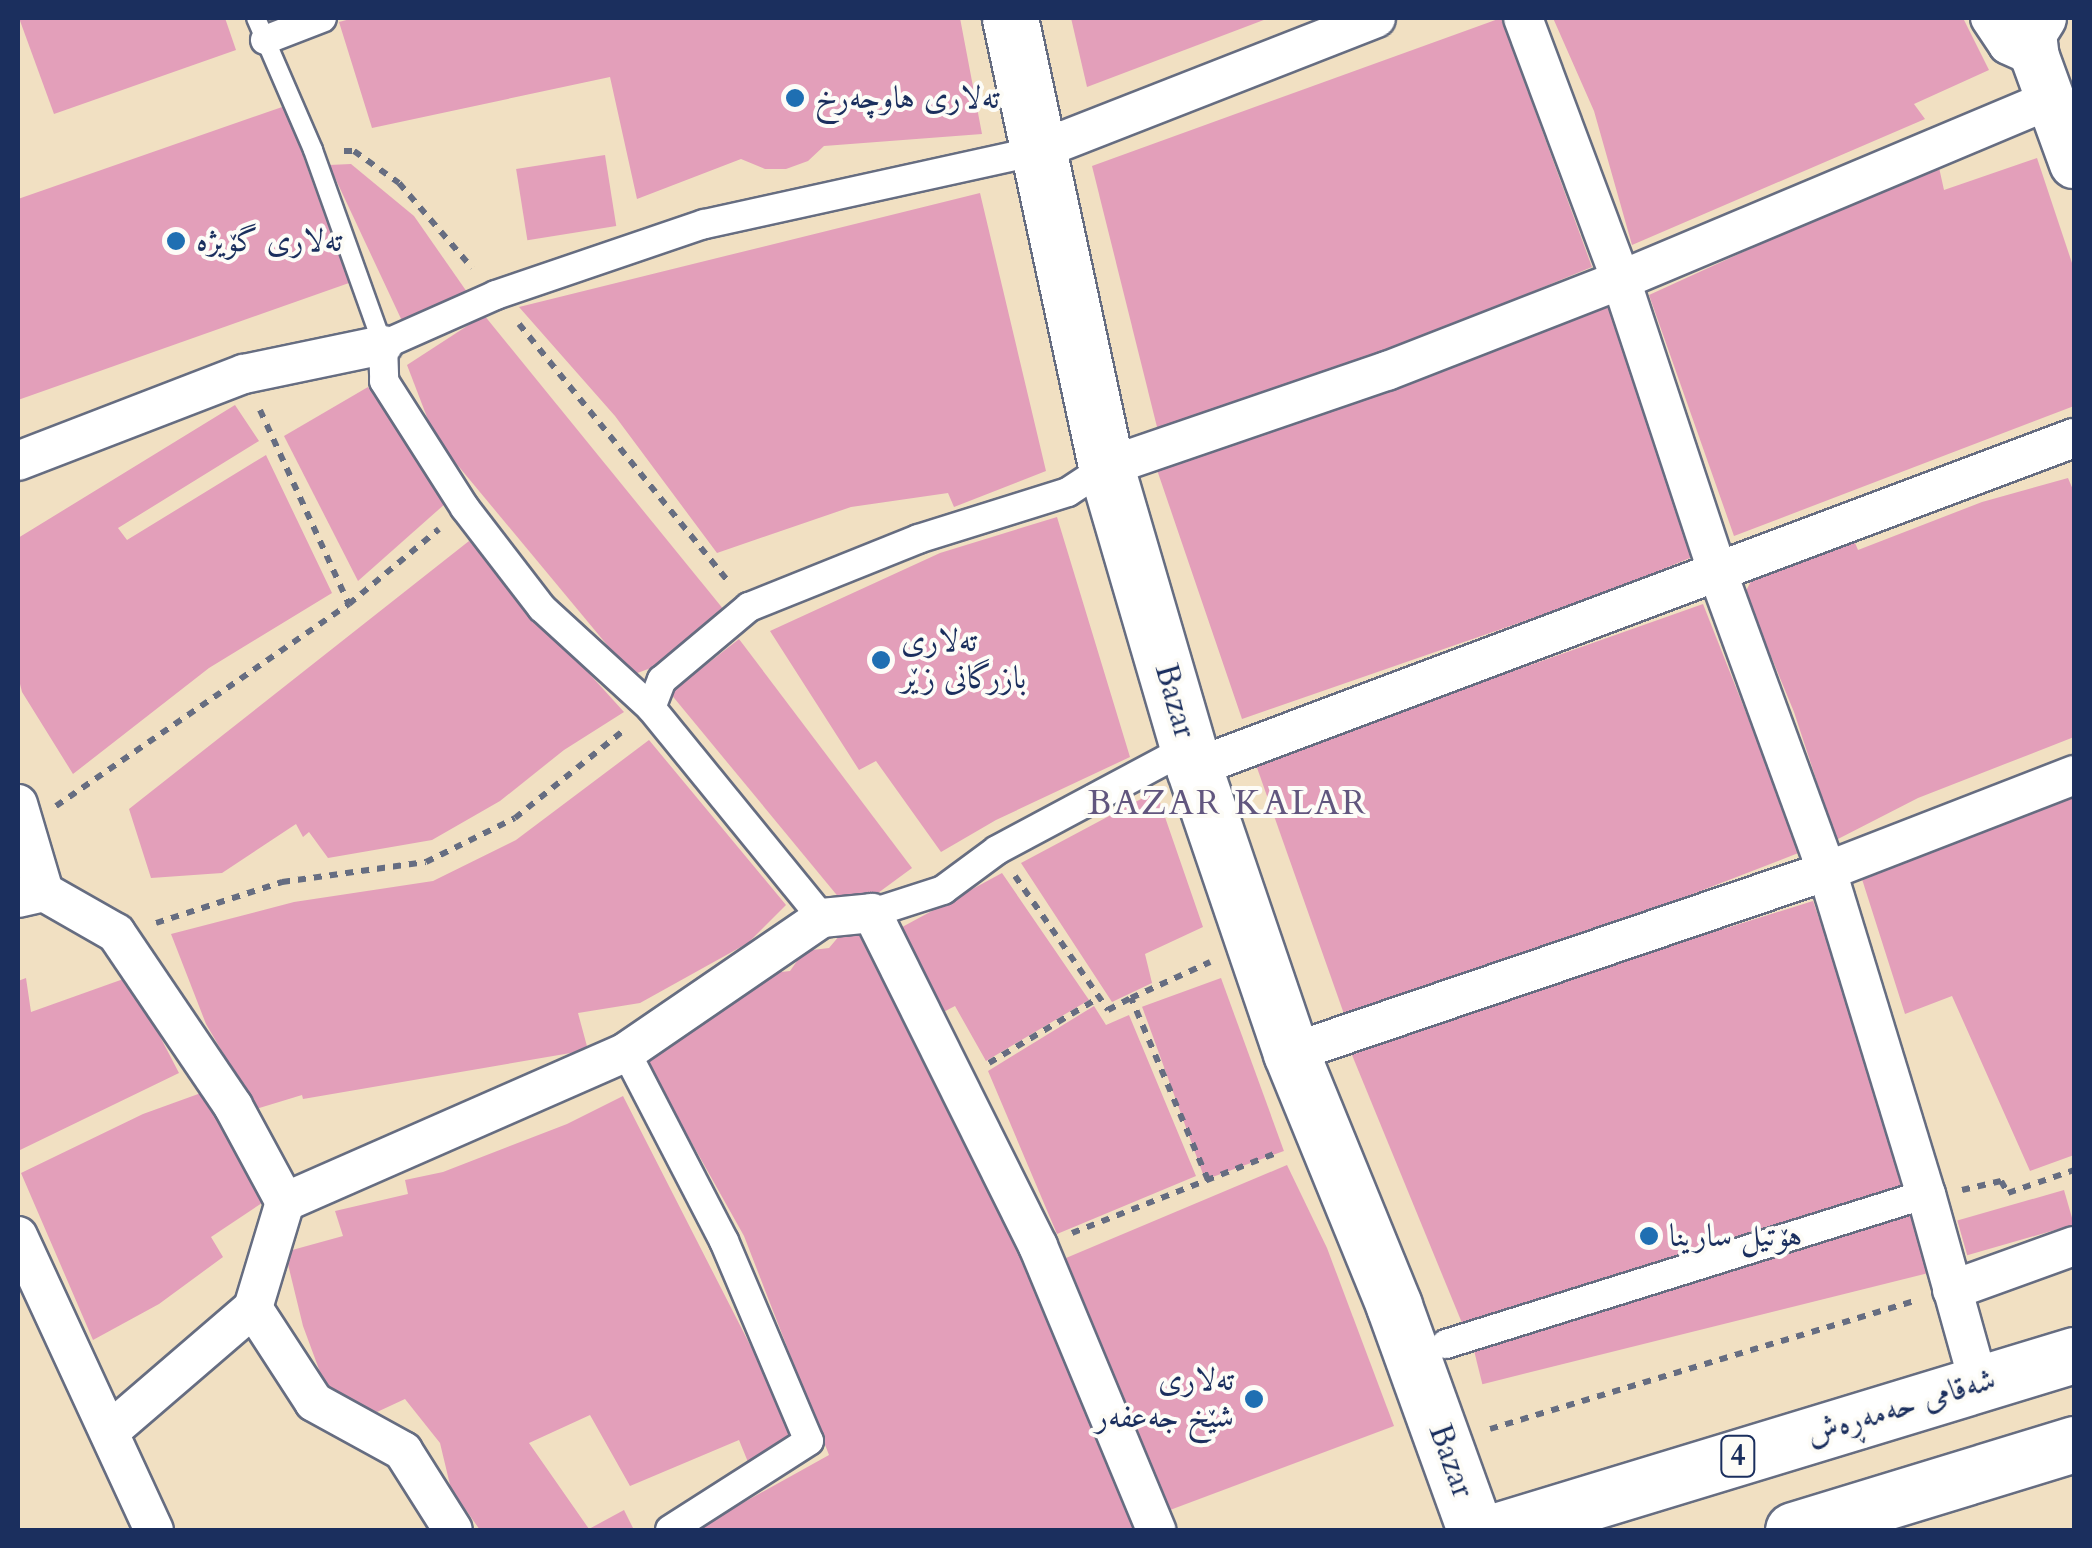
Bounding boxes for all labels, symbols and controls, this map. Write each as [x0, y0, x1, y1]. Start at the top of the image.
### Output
place label: تەلاری هاوچەرخ [815, 79, 1000, 117]
marker: تەلاری هاوچەرخ [784, 87, 806, 109]
place label: تەلاری گۆیژە [196, 222, 342, 260]
marker: تەلاری گۆیژە [165, 230, 187, 252]
place label: تەلاری بازرگانی زێر [901, 623, 1026, 698]
marker: تەلاری بازرگانی زێر [870, 649, 892, 671]
street label: Bazar [1146, 659, 1204, 743]
district label: BAZAR KALAR [1088, 782, 1368, 824]
place label: هۆتیل سارینا [1669, 1217, 1802, 1255]
marker: هۆتیل سارینا [1638, 1225, 1660, 1247]
street label: شەقامی حەمەڕەش [1802, 1360, 2000, 1454]
place label: تەلاری شێخ جەعفەر [1095, 1362, 1234, 1437]
marker: تەلاری شێخ جەعفەر [1243, 1388, 1265, 1410]
street label: Bazar [1420, 1419, 1482, 1503]
road number: 4 [1718, 1431, 1758, 1481]

